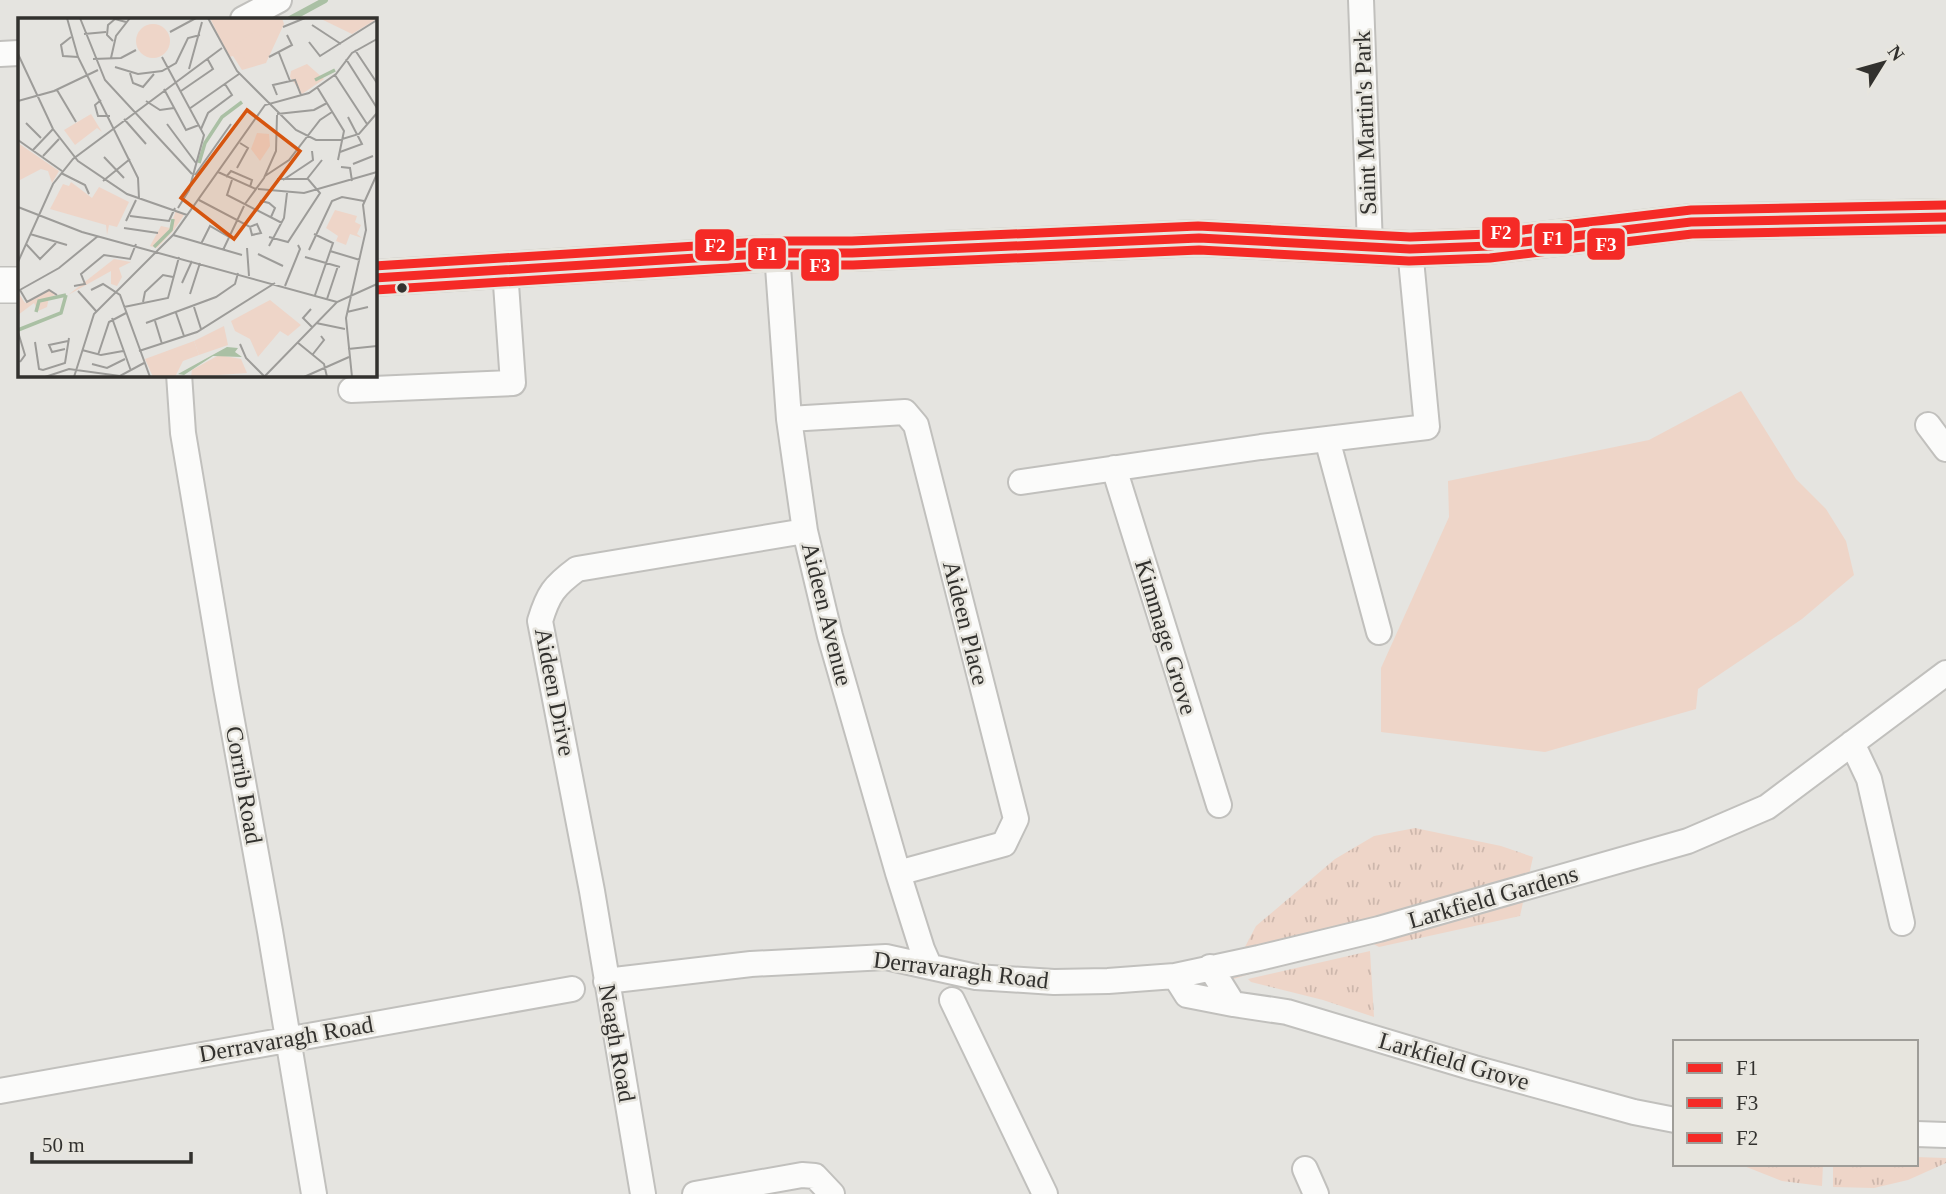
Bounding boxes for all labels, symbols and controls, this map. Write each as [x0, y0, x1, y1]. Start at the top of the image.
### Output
inset map [18, 18, 376, 376]
north arrow [1848, 28, 1918, 98]
street label: Saint Martin's Park [1349, 30, 1381, 216]
text: N [1884, 41, 1909, 65]
line badge: F2 [1481, 216, 1521, 249]
text: F2 [1490, 222, 1512, 243]
line badge: F1 [1533, 222, 1573, 255]
line badge: F3 [1586, 227, 1626, 261]
line badge: F2 [694, 228, 735, 262]
text: F1 [1542, 228, 1564, 249]
text: F3 [1595, 234, 1617, 255]
text: F2 [704, 235, 726, 256]
line badge: F1 [747, 237, 787, 270]
text: F1 [756, 243, 778, 264]
line badge: F3 [800, 248, 840, 282]
text: F3 [809, 255, 831, 276]
unlabelled marker [395, 281, 409, 295]
street label: Aideen Avenue [797, 540, 857, 688]
street label: Kimmage Grove [1130, 556, 1202, 718]
street label: Aideen Place [938, 558, 994, 688]
street label: Aideen Drive [530, 626, 580, 758]
street label: Corrib Road [221, 724, 267, 846]
street label: Larkfield Gardens [1405, 860, 1581, 934]
street label: Derravaragh Road [872, 946, 1050, 994]
street label: Neagh Road [594, 982, 640, 1104]
street label: Derravaragh Road [197, 1011, 375, 1067]
street label: Larkfield Grove [1376, 1027, 1532, 1095]
legend [1673, 1040, 1918, 1166]
text: F1 [1736, 1056, 1758, 1080]
text: F3 [1736, 1091, 1758, 1115]
scale bar [32, 1120, 191, 1164]
text: F2 [1736, 1126, 1758, 1150]
text: 50 m [42, 1133, 85, 1157]

